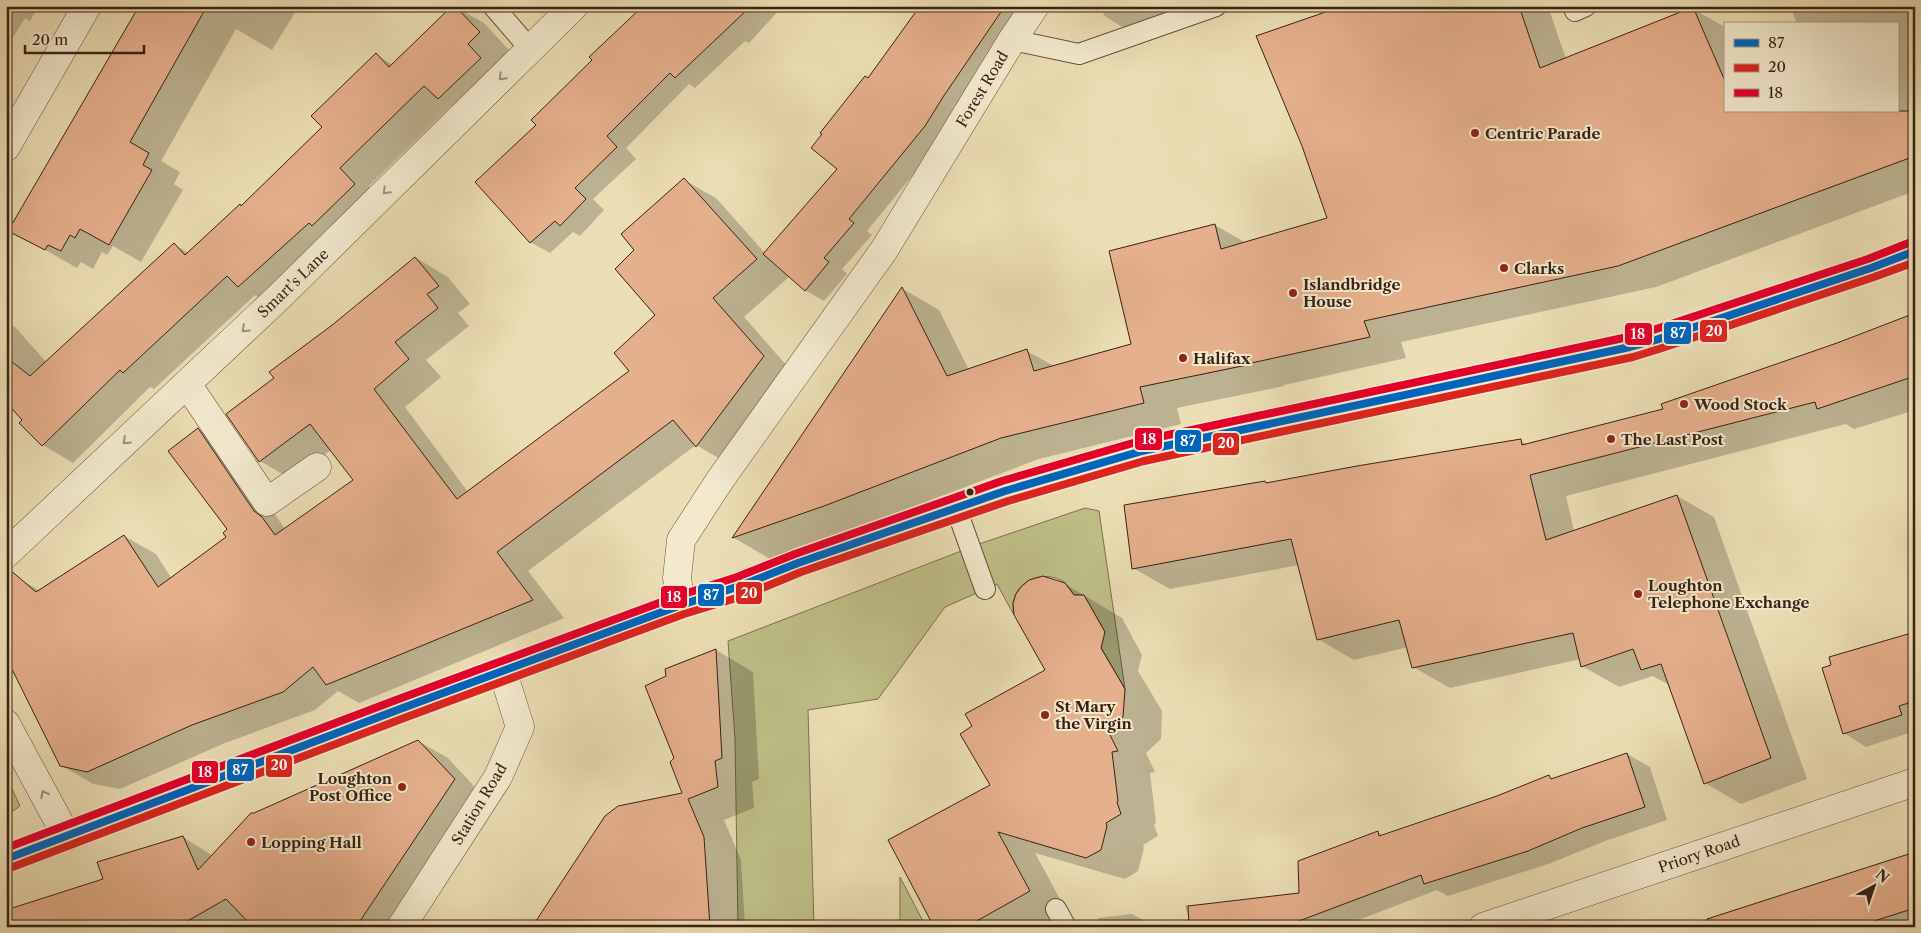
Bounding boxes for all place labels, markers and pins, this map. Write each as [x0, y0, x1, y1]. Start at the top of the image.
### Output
place label: Centric Parade [1485, 124, 1601, 143]
marker: Centric Parade [1469, 127, 1481, 139]
place label: Clarks [1514, 259, 1564, 278]
marker: Clarks [1498, 262, 1510, 274]
place label: Islandbridge House [1303, 275, 1400, 311]
marker: Islandbridge House [1287, 287, 1299, 299]
place label: Halifax [1193, 349, 1251, 368]
marker: Halifax [1177, 352, 1189, 364]
place label: Wood Stock [1693, 395, 1788, 414]
marker: Wood Stock [1678, 398, 1690, 410]
place label: The Last Post [1621, 430, 1724, 449]
marker: The Last Post [1605, 433, 1617, 445]
unlabelled marker [965, 487, 975, 497]
place label: Loughton Telephone Exchange [1648, 576, 1810, 612]
marker: Loughton Telephone Exchange [1632, 588, 1644, 600]
place label: St Mary the Virgin [1055, 697, 1133, 733]
marker: St Mary the Virgin [1039, 709, 1051, 721]
place label: Loughton Post Office [309, 769, 393, 805]
marker: Loughton Post Office [396, 781, 408, 793]
place label: Lopping Hall [261, 833, 362, 852]
marker: Lopping Hall [245, 836, 257, 848]

